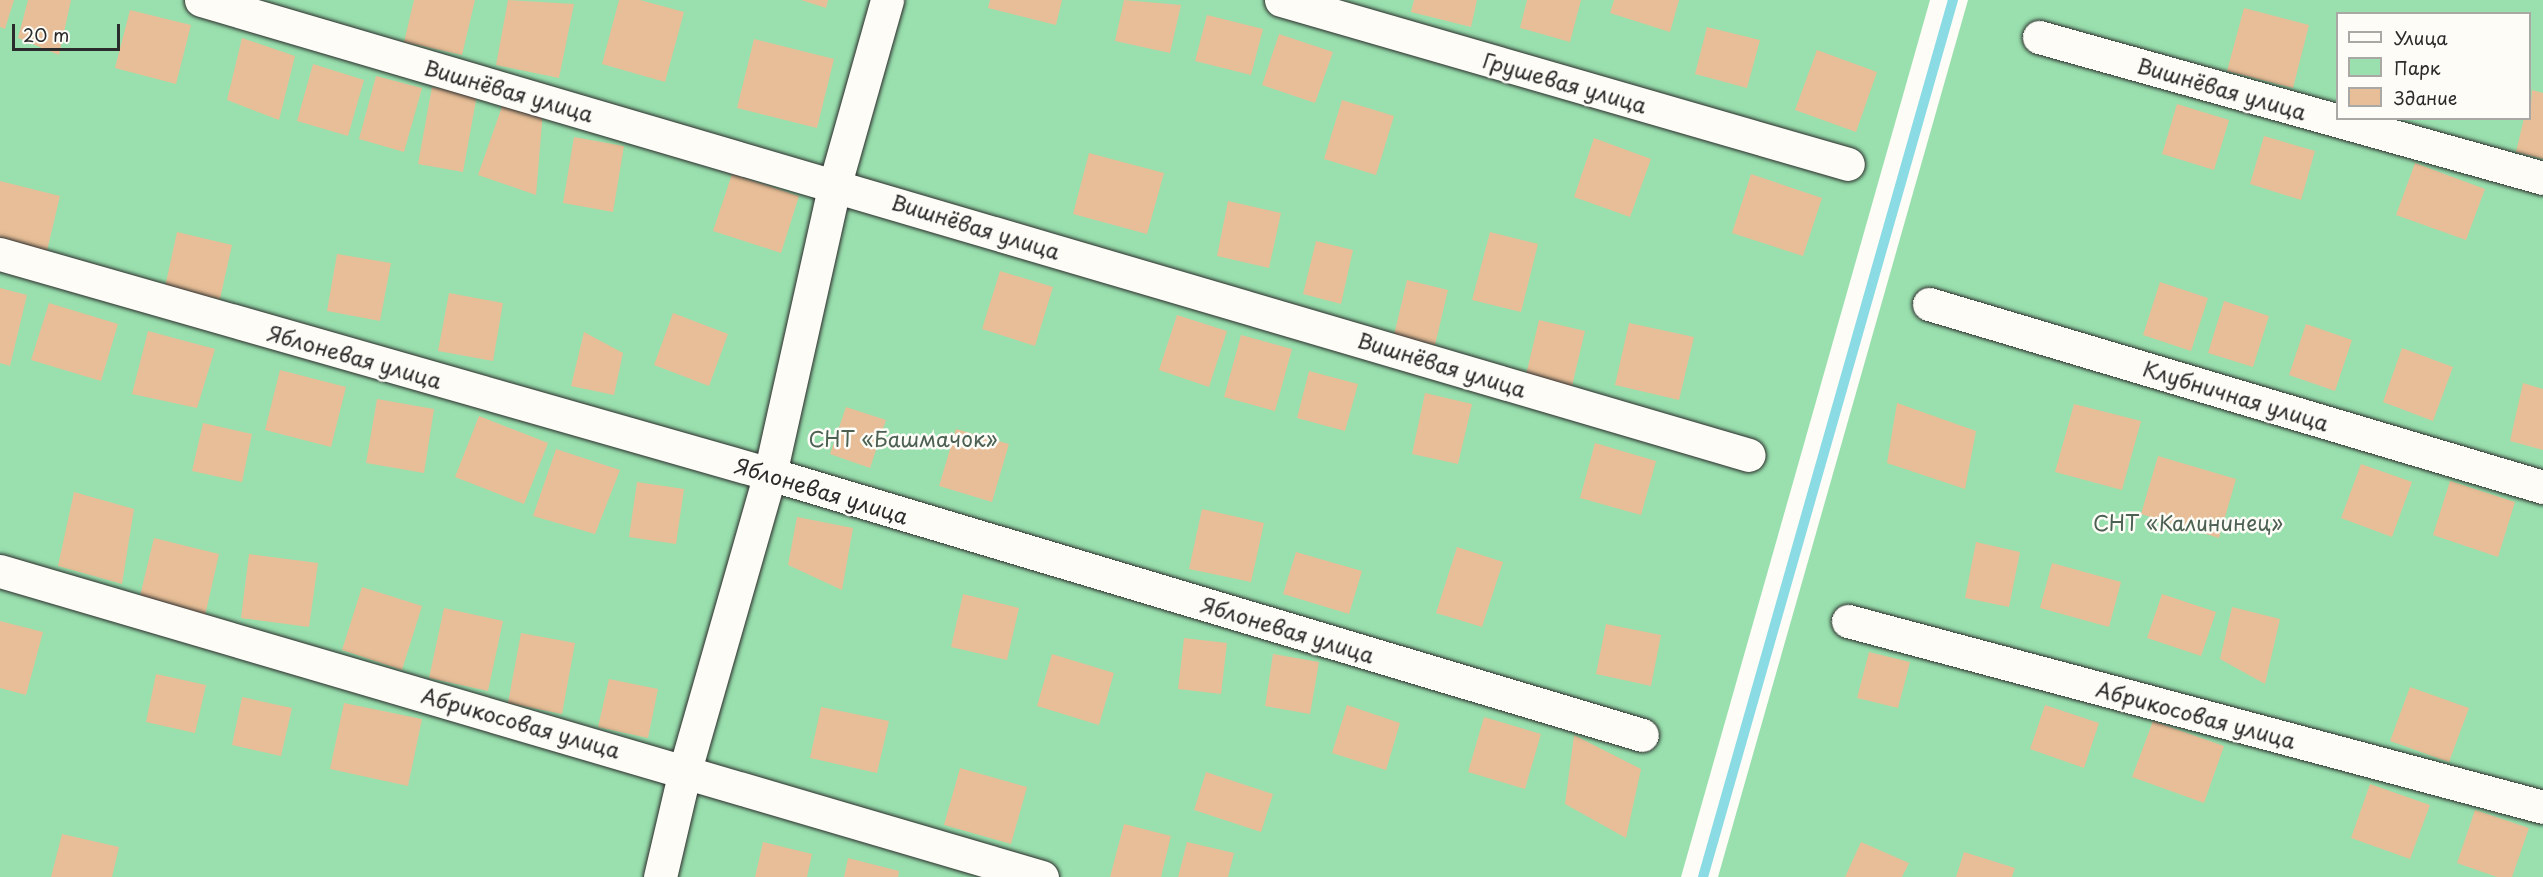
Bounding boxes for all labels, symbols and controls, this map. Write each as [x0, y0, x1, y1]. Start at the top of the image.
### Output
scale bar [15, 12, 123, 50]
legend [2336, 12, 2531, 120]
text: 20 m [23, 21, 69, 48]
text: Улица [2394, 24, 2448, 51]
street label: Грушевая улица [1480, 46, 1650, 118]
street label: Вишнёвая улица [2134, 52, 2310, 124]
street label: Вишнёвая улица [421, 54, 597, 126]
text: Парк [2394, 54, 2440, 81]
text: Здание [2394, 84, 2457, 111]
street label: Вишнёвая улица [888, 188, 1064, 264]
street label: Яблоневая улица [265, 319, 445, 393]
street label: Вишнёвая улица [1354, 326, 1530, 402]
street label: Клубничная улица [2139, 355, 2333, 435]
park label: СНТ «Башмачок» [809, 425, 997, 451]
street label: Яблоневая улица [732, 452, 912, 528]
park label: СНТ «Калининец» [2093, 509, 2283, 535]
street label: Яблоневая улица [1198, 591, 1378, 667]
street label: Абрикосовая улица [2093, 675, 2299, 753]
street label: Абрикосовая улица [419, 682, 623, 762]

